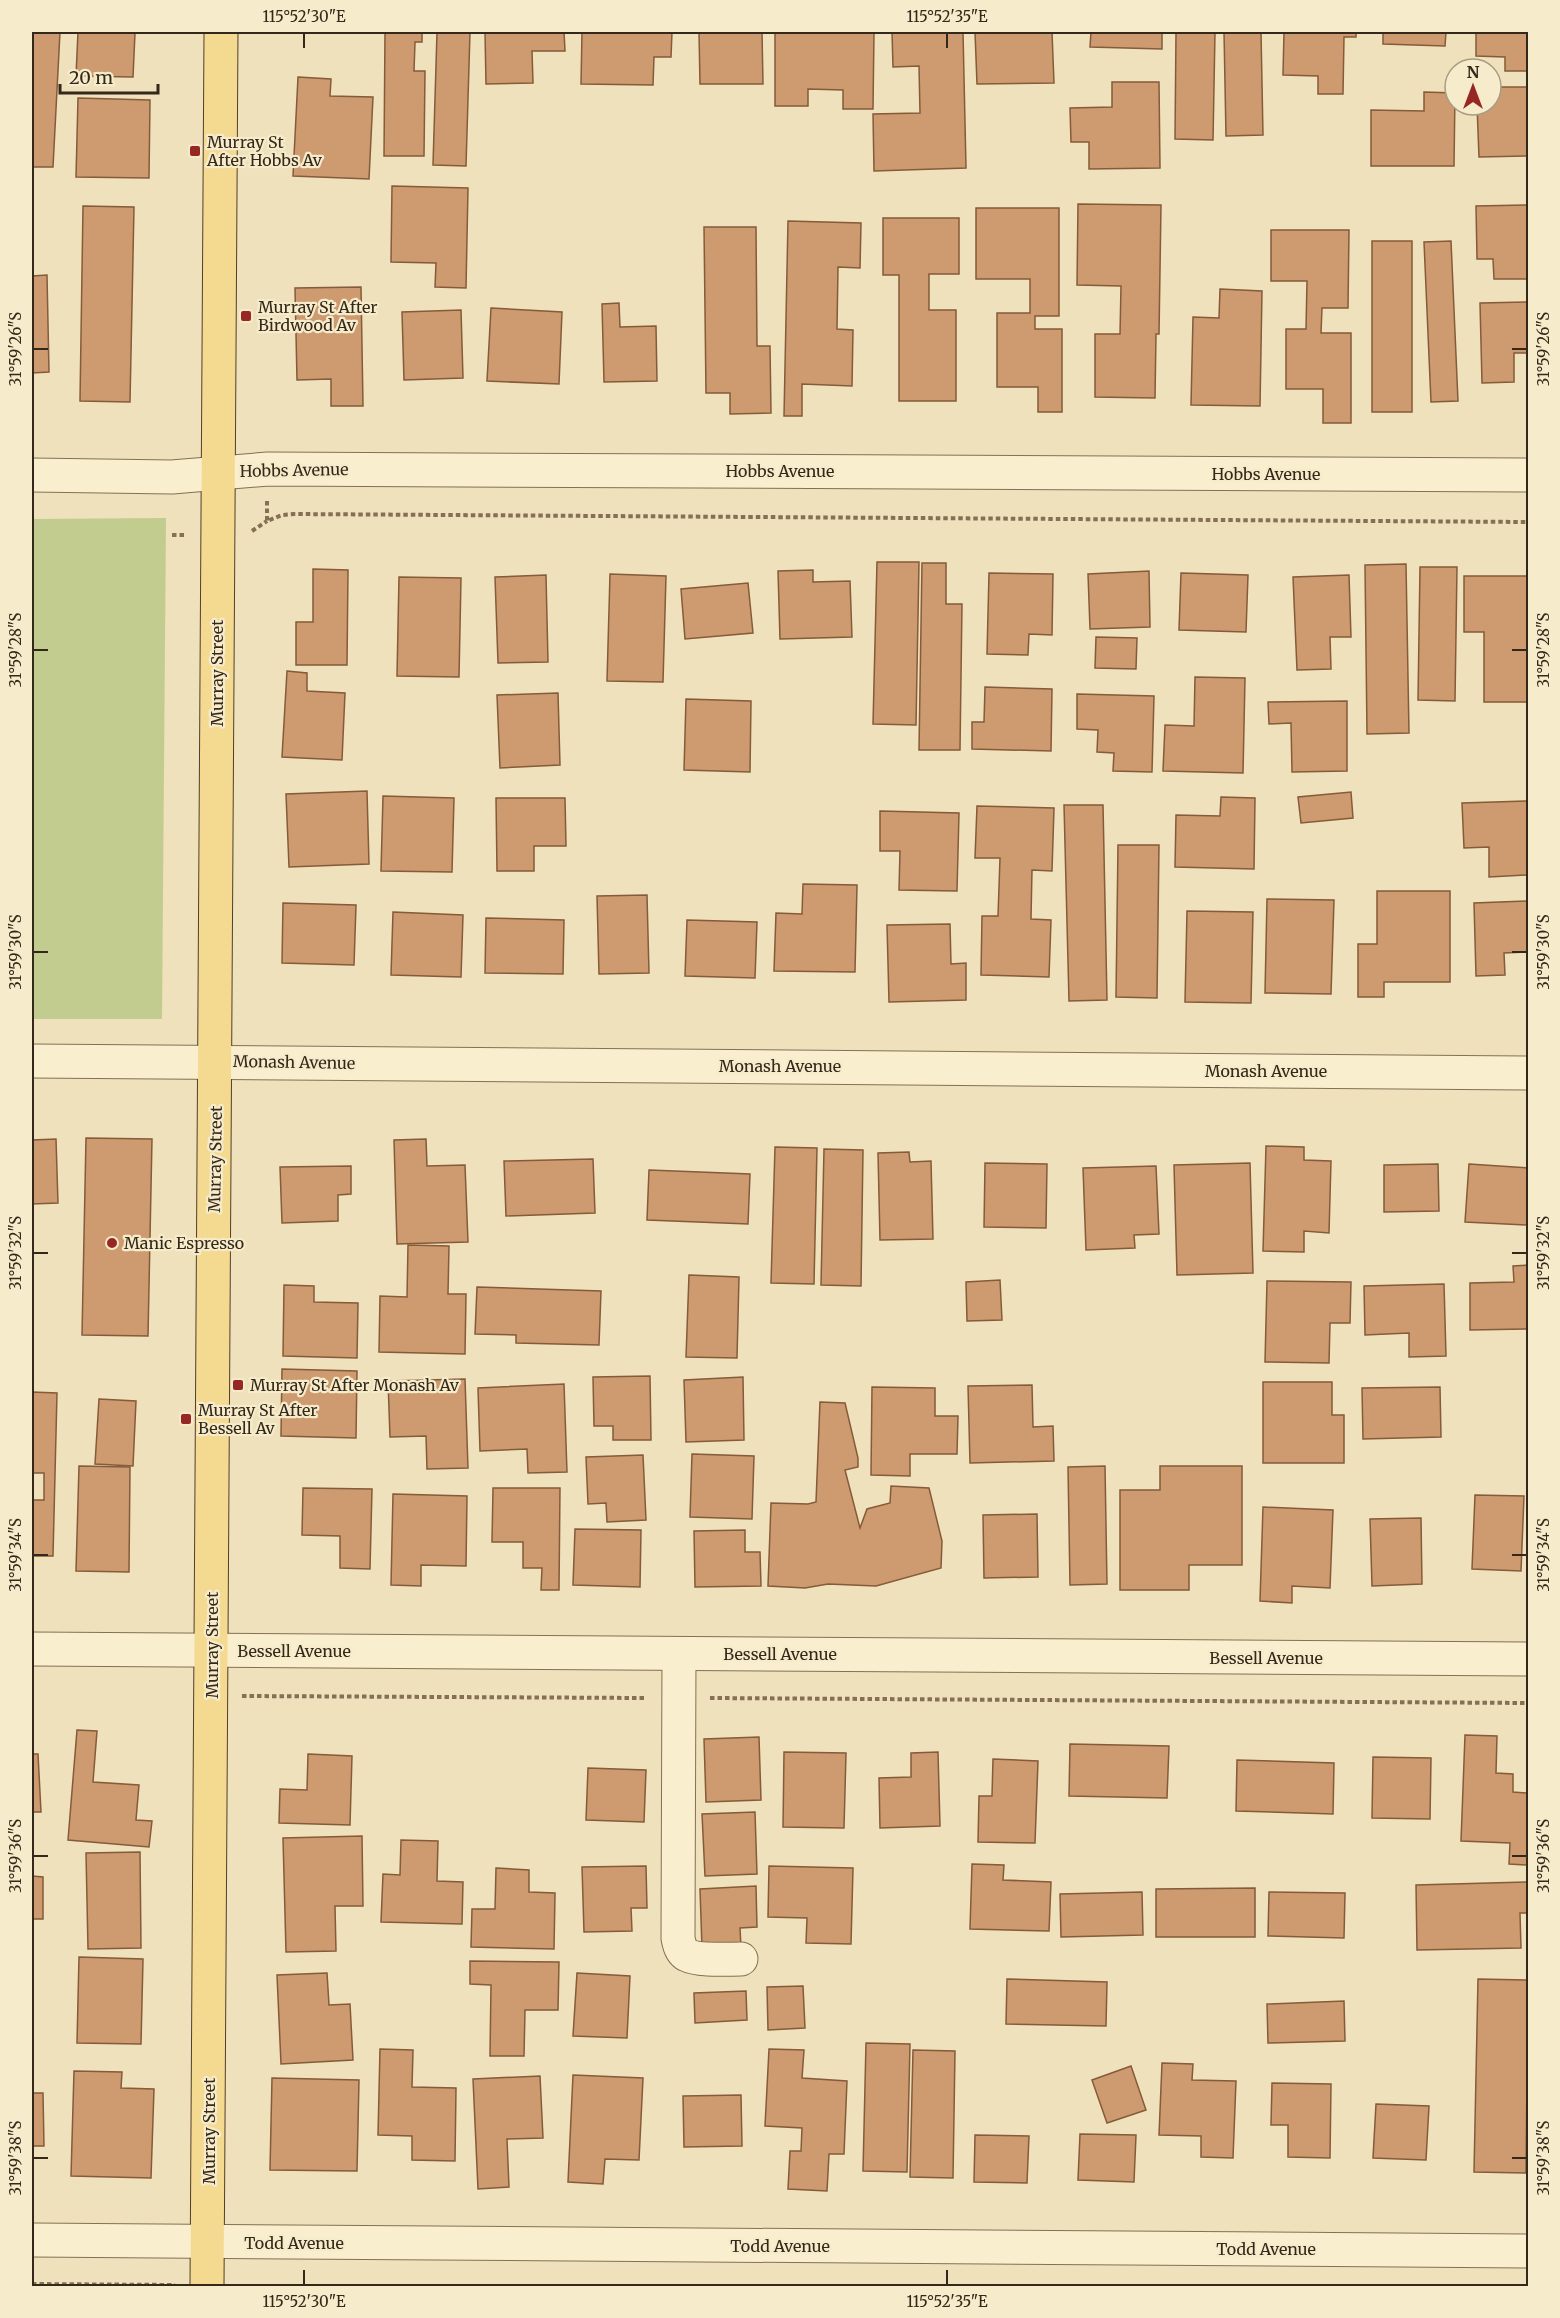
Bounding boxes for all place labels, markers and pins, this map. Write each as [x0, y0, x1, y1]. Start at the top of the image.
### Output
place label: Murray St After Hobbs Av [206, 132, 323, 170]
marker: Murray St After Hobbs Av [188, 144, 202, 158]
place label: Murray St After Birdwood Av [258, 297, 377, 335]
marker: Murray St After Birdwood Av [239, 309, 253, 323]
place label: Manic Espresso [124, 1233, 244, 1253]
marker: Manic Espresso [105, 1236, 119, 1250]
place label: Murray St After Monash Av [250, 1375, 460, 1395]
marker: Murray St After Monash Av [231, 1378, 245, 1392]
place label: Murray St After Bessell Av [198, 1400, 317, 1438]
marker: Murray St After Bessell Av [179, 1412, 193, 1426]

